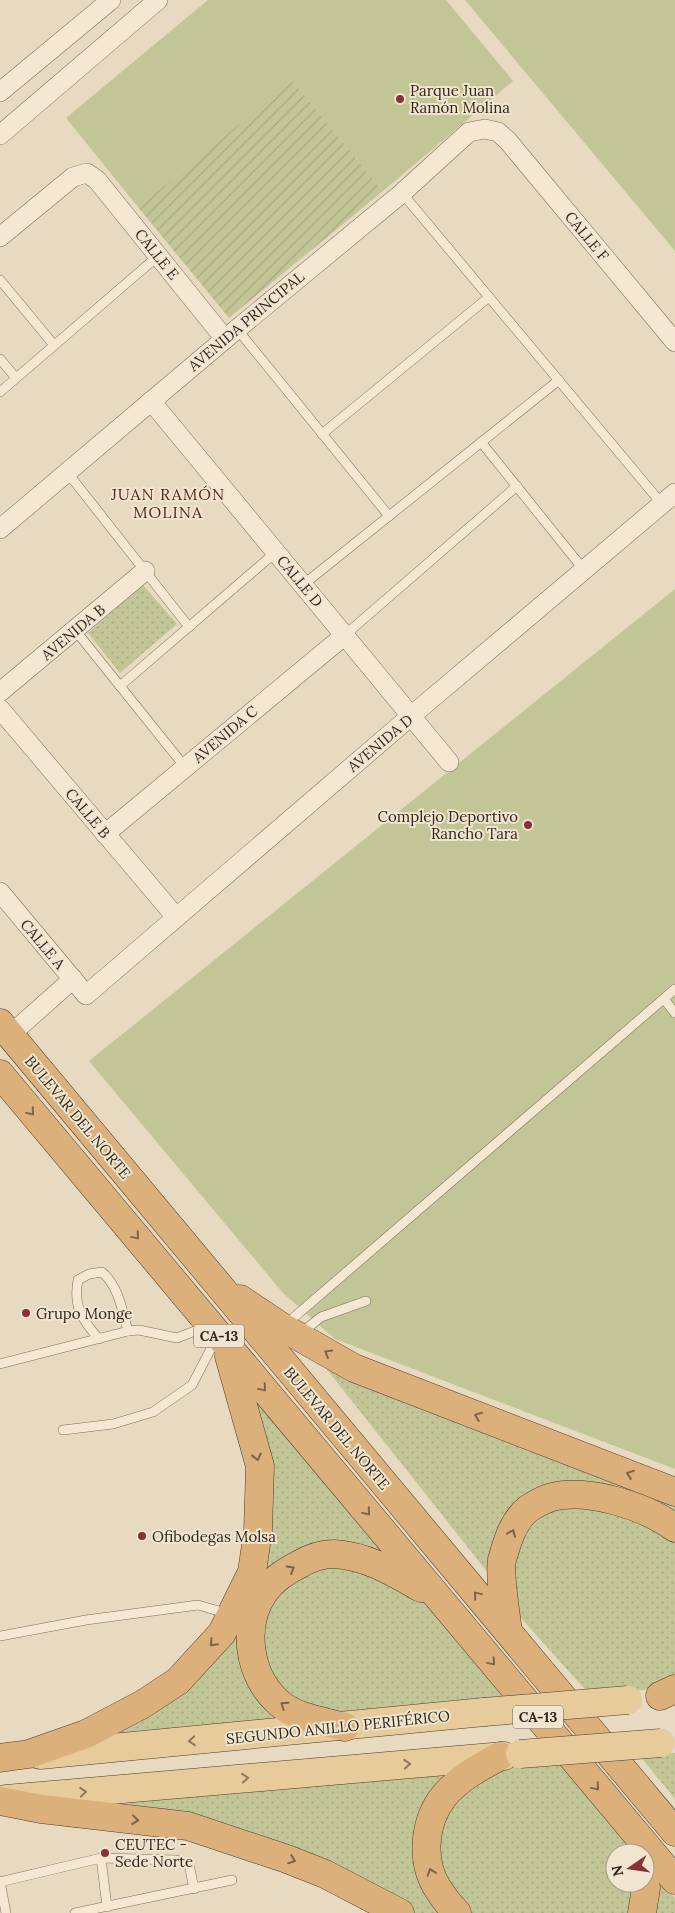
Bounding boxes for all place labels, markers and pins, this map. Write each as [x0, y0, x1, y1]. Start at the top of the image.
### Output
place label: Parque Juan Ramón Molina [410, 81, 510, 117]
marker: Parque Juan Ramón Molina [394, 93, 406, 105]
place label: Complejo Deportivo Rancho Tara [378, 807, 518, 843]
marker: Complejo Deportivo Rancho Tara [522, 819, 534, 831]
place label: Grupo Monge [36, 1304, 132, 1323]
marker: Grupo Monge [20, 1307, 32, 1319]
place label: Ofibodegas Molsa [152, 1527, 276, 1546]
marker: Ofibodegas Molsa [136, 1530, 148, 1542]
place label: CEUTEC - Sede Norte [115, 1835, 193, 1871]
marker: CEUTEC - Sede Norte [99, 1847, 111, 1859]

